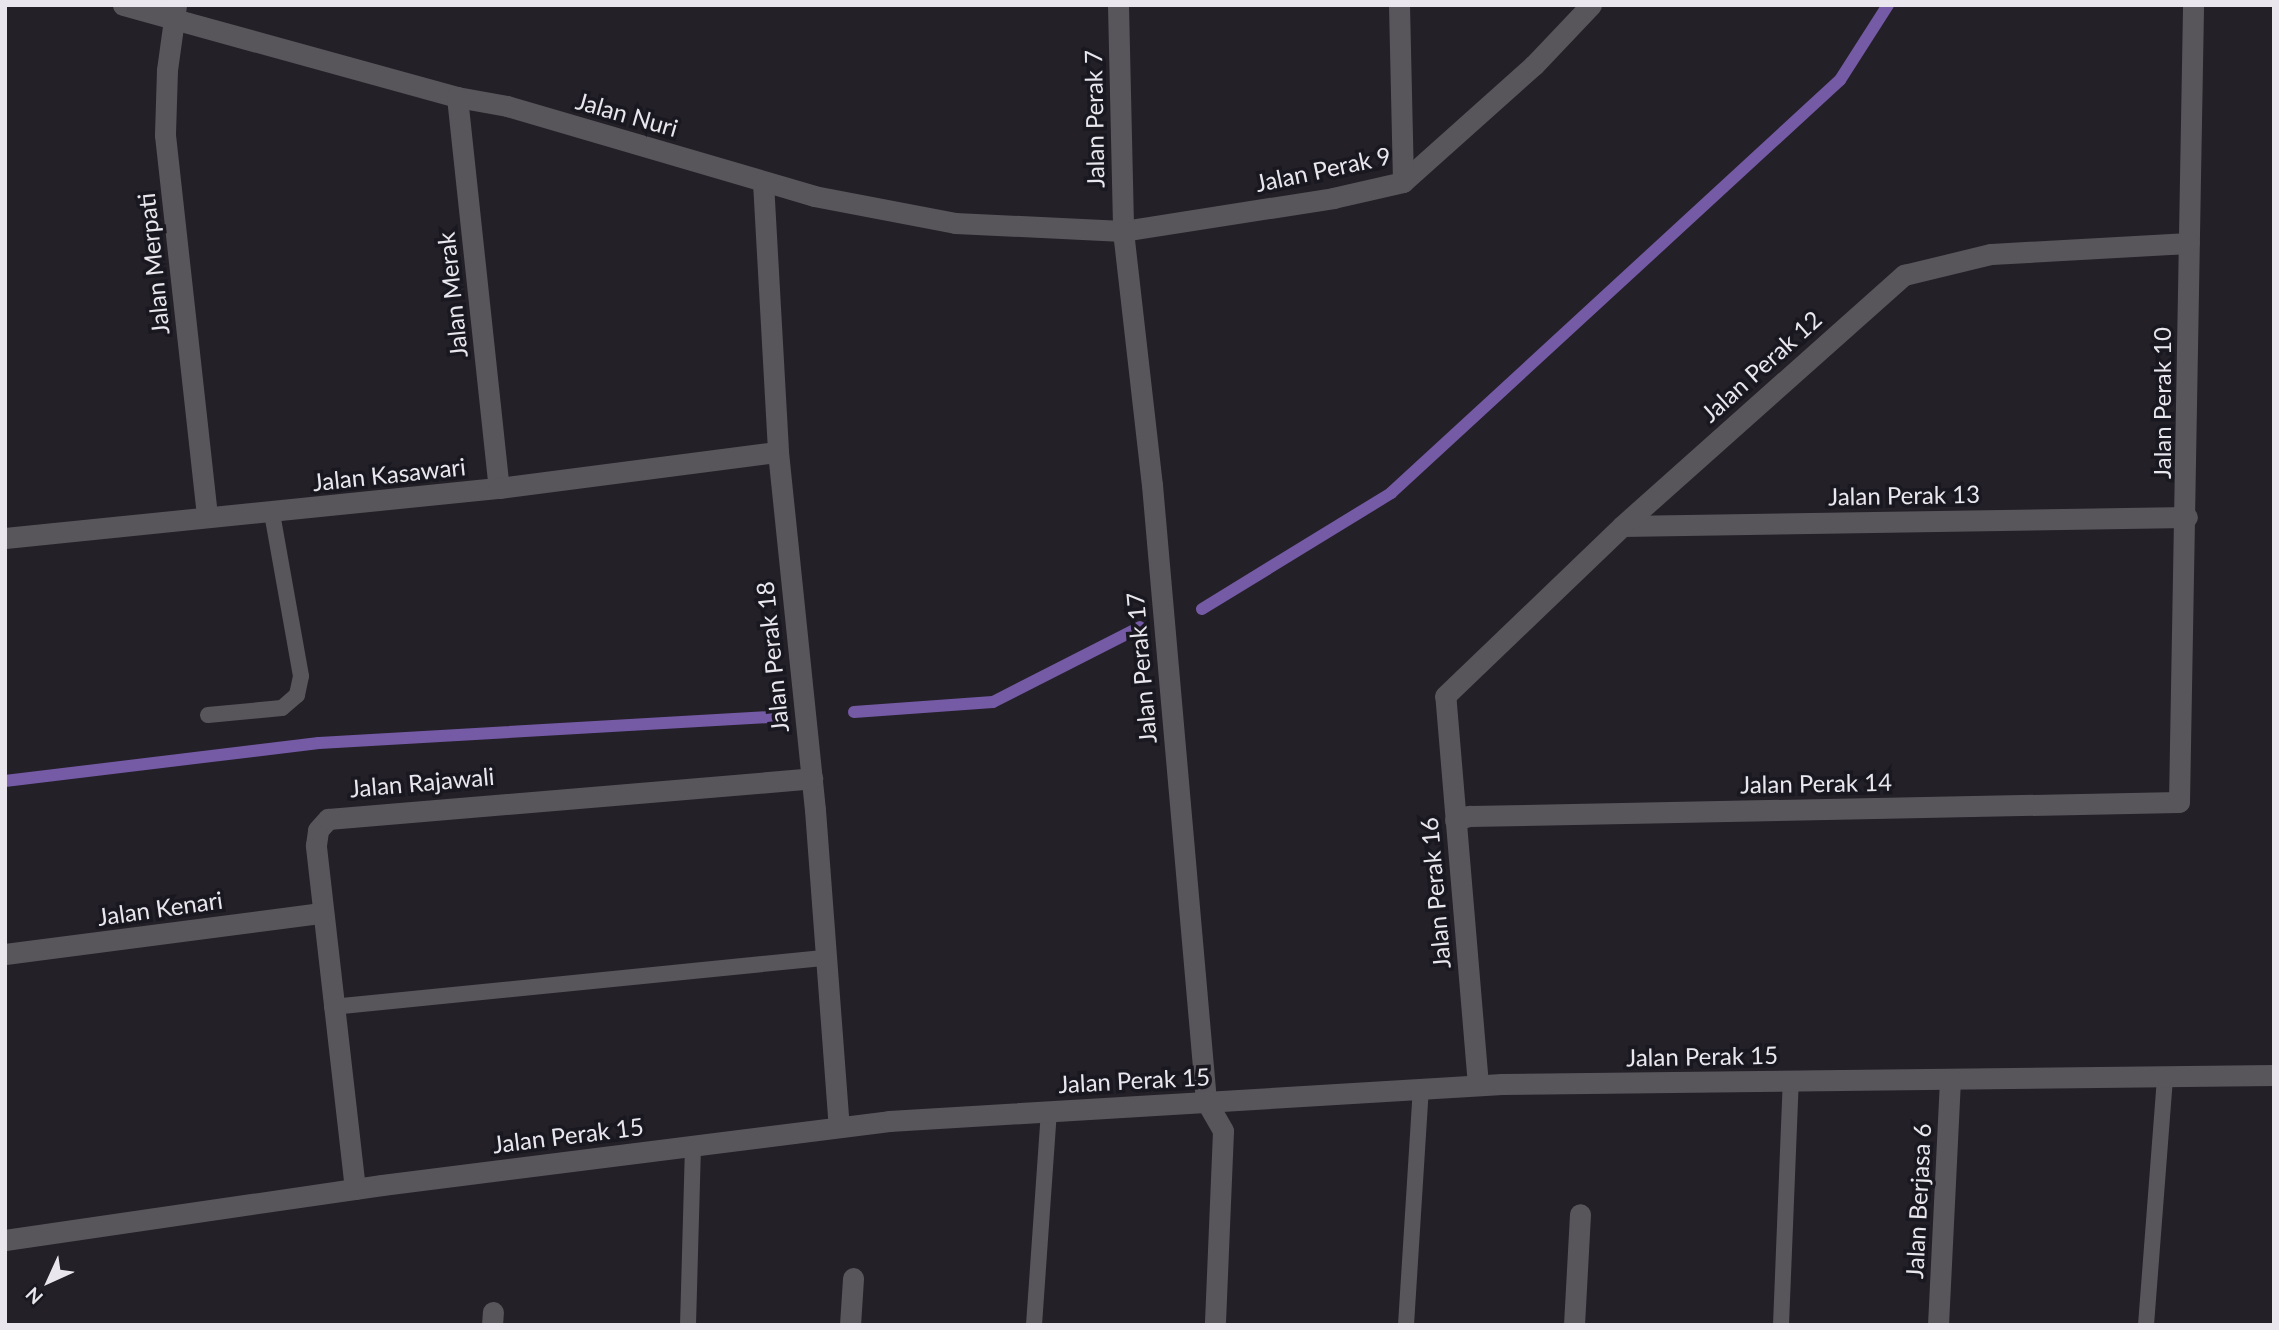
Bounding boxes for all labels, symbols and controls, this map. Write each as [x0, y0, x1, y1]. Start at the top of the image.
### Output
street label: Jalan Perak 7 [1078, 50, 1110, 188]
street label: Jalan Nuri [573, 86, 681, 142]
street label: Jalan Perak 9 [1253, 141, 1393, 197]
street label: Jalan Merpati [131, 192, 175, 336]
street label: Jalan Merak [431, 231, 473, 359]
street label: Jalan Perak 12 [1695, 305, 1827, 427]
street label: Jalan Perak 10 [2148, 327, 2176, 479]
street label: Jalan Kasawari [311, 452, 467, 496]
street label: Jalan Perak 13 [1828, 479, 1980, 511]
street label: Jalan Perak 18 [750, 580, 794, 734]
street label: Jalan Perak 17 [1120, 591, 1162, 745]
street label: Jalan Rajawali [348, 761, 496, 803]
street label: Jalan Perak 14 [1740, 767, 1892, 799]
street label: Jalan Perak 16 [1414, 816, 1456, 970]
street label: Jalan Kenari [96, 885, 224, 931]
street label: Jalan Perak 15 [1626, 1040, 1778, 1072]
street label: Jalan Perak 15 [1057, 1062, 1211, 1098]
street label: Jalan Perak 15 [491, 1111, 645, 1159]
street label: Jalan Berjasa 6 [1900, 1123, 1936, 1279]
north arrow [14, 1246, 84, 1316]
text: N [20, 1283, 47, 1310]

